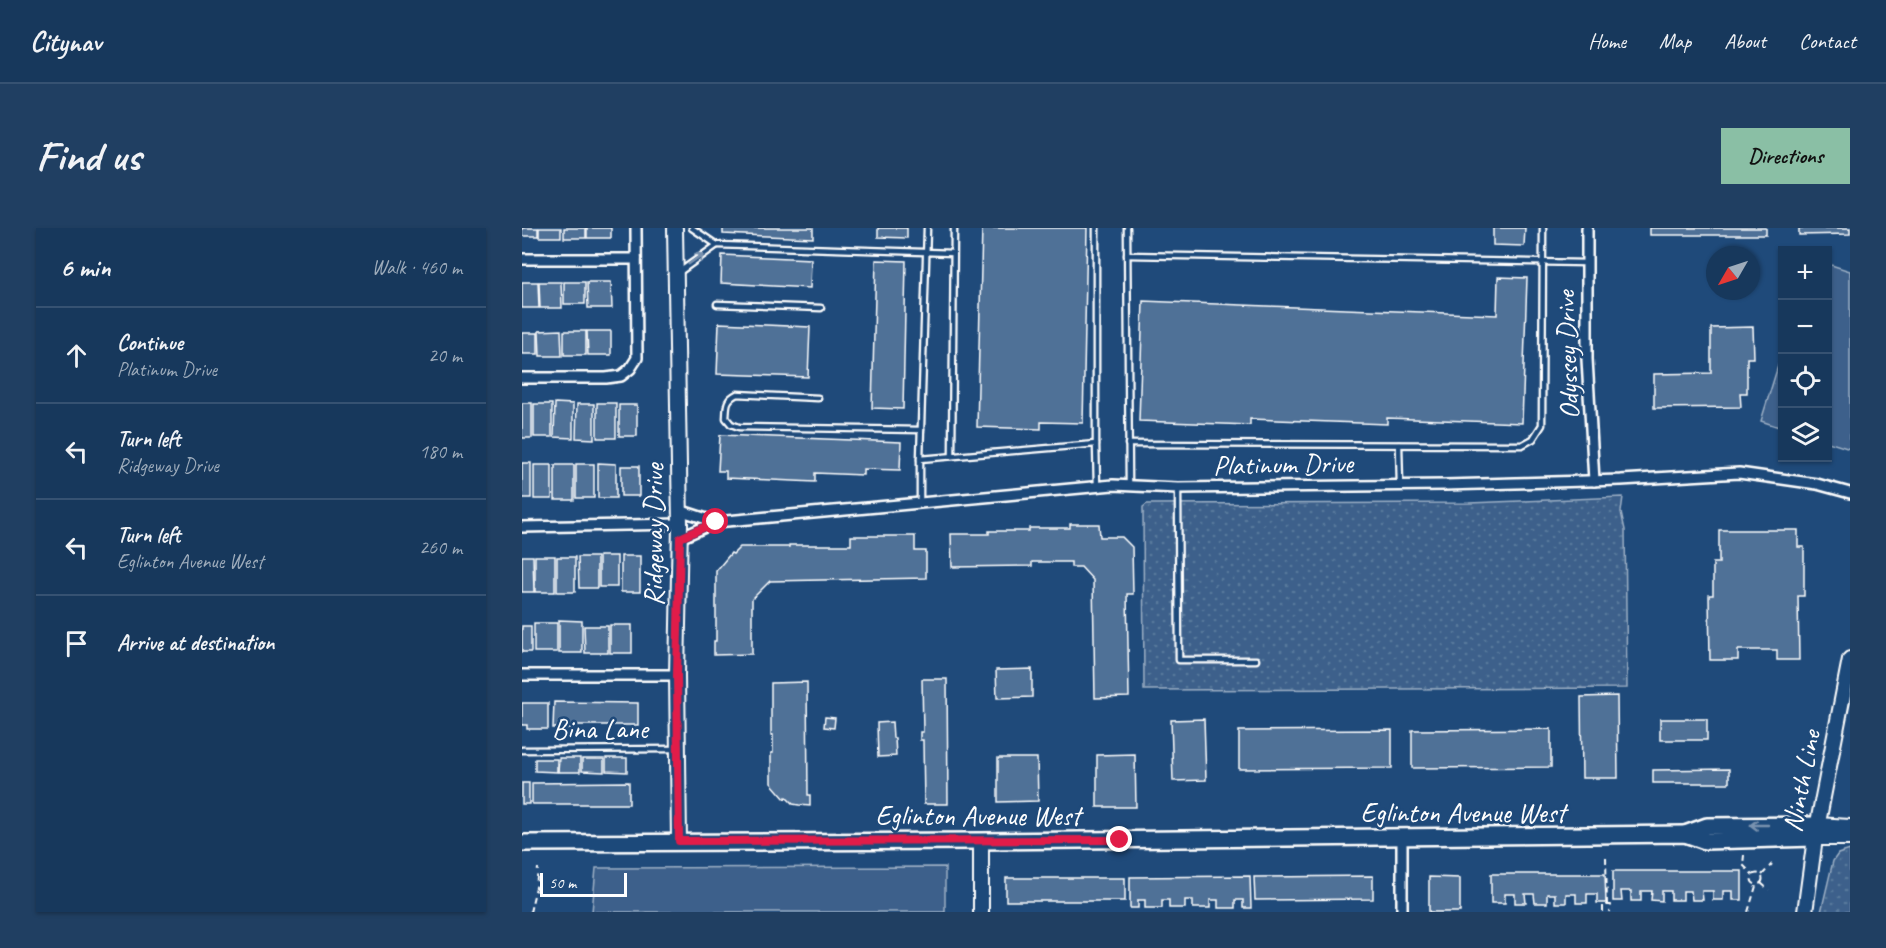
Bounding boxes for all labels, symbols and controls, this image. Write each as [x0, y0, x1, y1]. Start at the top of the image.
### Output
text: Citynav [30, 24, 101, 59]
text: Home [1588, 28, 1626, 54]
text: Map [1659, 28, 1691, 54]
text: About [1724, 28, 1766, 54]
text: Contact [1799, 28, 1856, 54]
button: Directions [1721, 128, 1850, 184]
text: Find us [36, 130, 141, 183]
north arrow [1706, 246, 1760, 300]
map controls [1778, 246, 1832, 462]
button: + [1778, 246, 1832, 300]
text: 6 min [60, 251, 110, 284]
one-way arrow [688, 253, 704, 265]
text: Walk · 460 m [372, 255, 462, 280]
street label: Odyssey Drive [1547, 288, 1587, 420]
button: − [1778, 300, 1832, 354]
text: Continue [117, 329, 183, 357]
icon: ahead [60, 339, 93, 372]
text: 20 m [428, 343, 462, 368]
button: locate [1778, 354, 1832, 408]
text: Platinum Drive [117, 357, 217, 382]
button: layers [1778, 408, 1832, 462]
text: Turn left [117, 425, 181, 453]
icon: left [60, 435, 93, 468]
text: 180 m [419, 439, 462, 464]
street label: Platinum Drive [1213, 445, 1355, 483]
text: Ridgeway Drive [117, 453, 219, 478]
street label: Ridgeway Drive [636, 462, 671, 606]
route start [702, 508, 728, 534]
text: Turn left [117, 521, 181, 549]
icon: left [60, 531, 93, 564]
text: 260 m [419, 535, 462, 560]
text: Eglinton Avenue West [117, 549, 263, 574]
icon: arrive [60, 627, 93, 660]
text: Arrive at destination [117, 629, 274, 657]
street label: Bina Lane [552, 711, 650, 746]
street label: Ninth Line [1774, 725, 1828, 835]
street label: Eglinton Avenue West [1361, 795, 1569, 830]
street label: Eglinton Avenue West [876, 798, 1084, 833]
one-way arrow [1749, 819, 1769, 831]
route end [1106, 826, 1132, 852]
scale bar [540, 870, 627, 898]
text: 50 m [549, 873, 576, 893]

